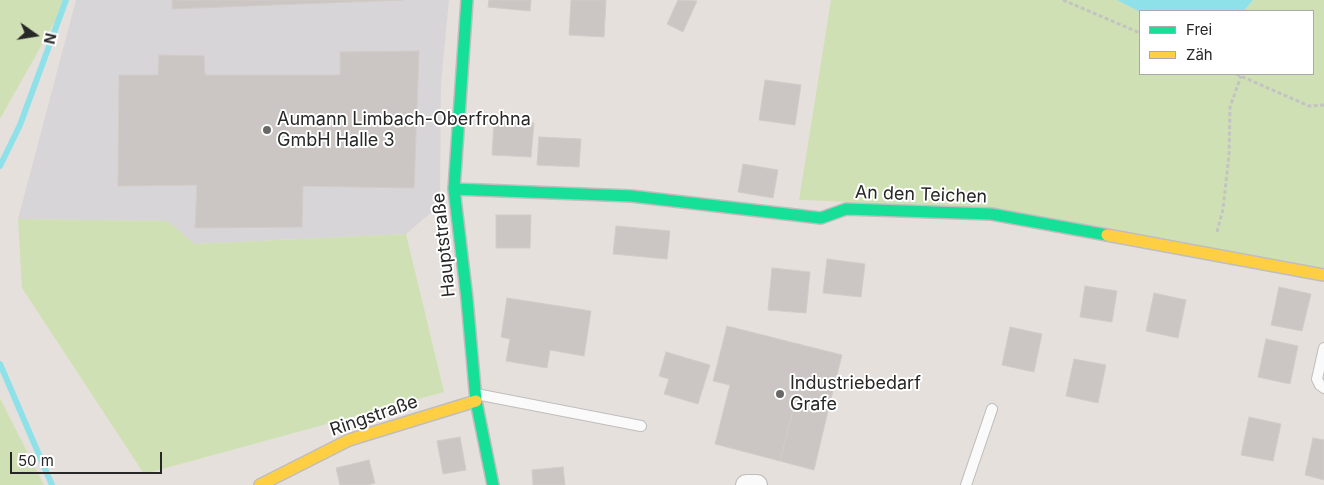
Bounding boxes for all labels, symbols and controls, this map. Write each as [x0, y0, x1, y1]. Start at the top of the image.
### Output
north arrow [10, 10, 60, 60]
legend [1139, 10, 1314, 75]
text: Frei [1186, 20, 1212, 39]
text: N [41, 31, 60, 46]
text: Zäh [1186, 45, 1213, 64]
place label: Aumann Limbach-Oberfrohna GmbH Halle 3 [277, 109, 531, 152]
marker: Aumann Limbach-Oberfrohna GmbH Halle 3 [261, 124, 273, 136]
street label: An den Teichen [854, 182, 988, 208]
street label: Hauptstraße [428, 192, 460, 298]
place label: Industriebedarf Grafe [790, 373, 921, 416]
marker: Industriebedarf Grafe [774, 388, 786, 400]
street label: Ringstraße [327, 391, 421, 441]
scale bar [12, 442, 165, 474]
text: 50 m [18, 451, 54, 470]

